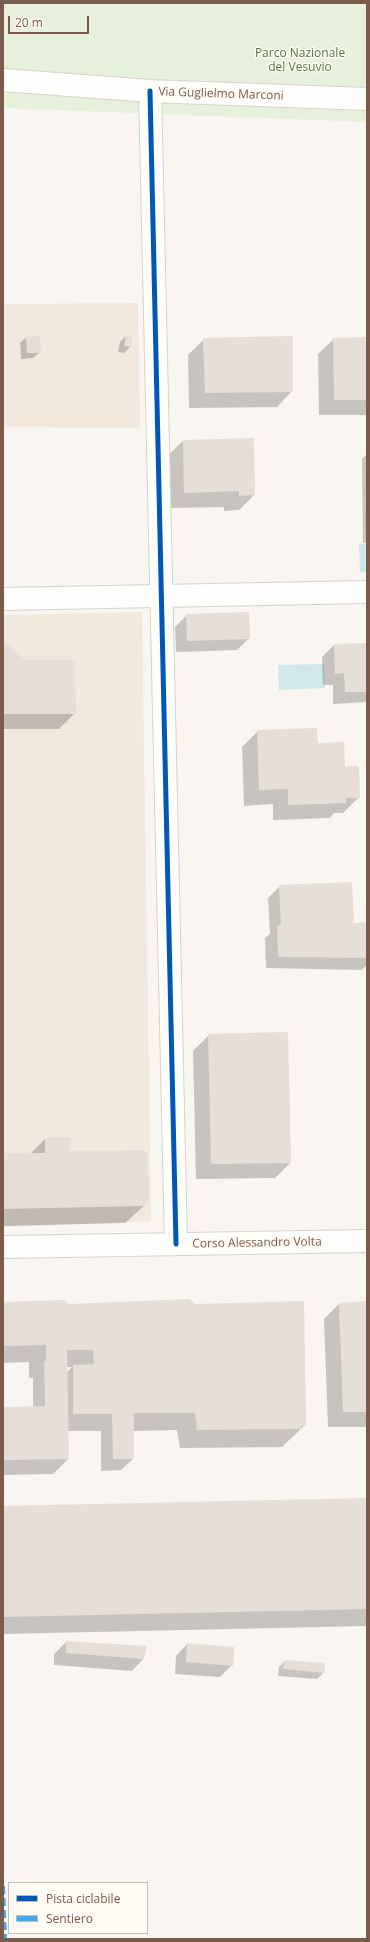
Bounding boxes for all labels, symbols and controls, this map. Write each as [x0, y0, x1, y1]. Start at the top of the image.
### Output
scale bar [10, 8, 91, 34]
text: 20 m [15, 14, 43, 31]
park label: Parco Nazionale del Vesuvio [255, 47, 345, 75]
street label: Via Guglielmo Marconi [158, 85, 284, 103]
street label: Corso Alessandro Volta [192, 1235, 322, 1251]
legend [8, 1882, 148, 1934]
text: Pista ciclabile [46, 1890, 120, 1907]
text: Sentiero [46, 1910, 93, 1927]

